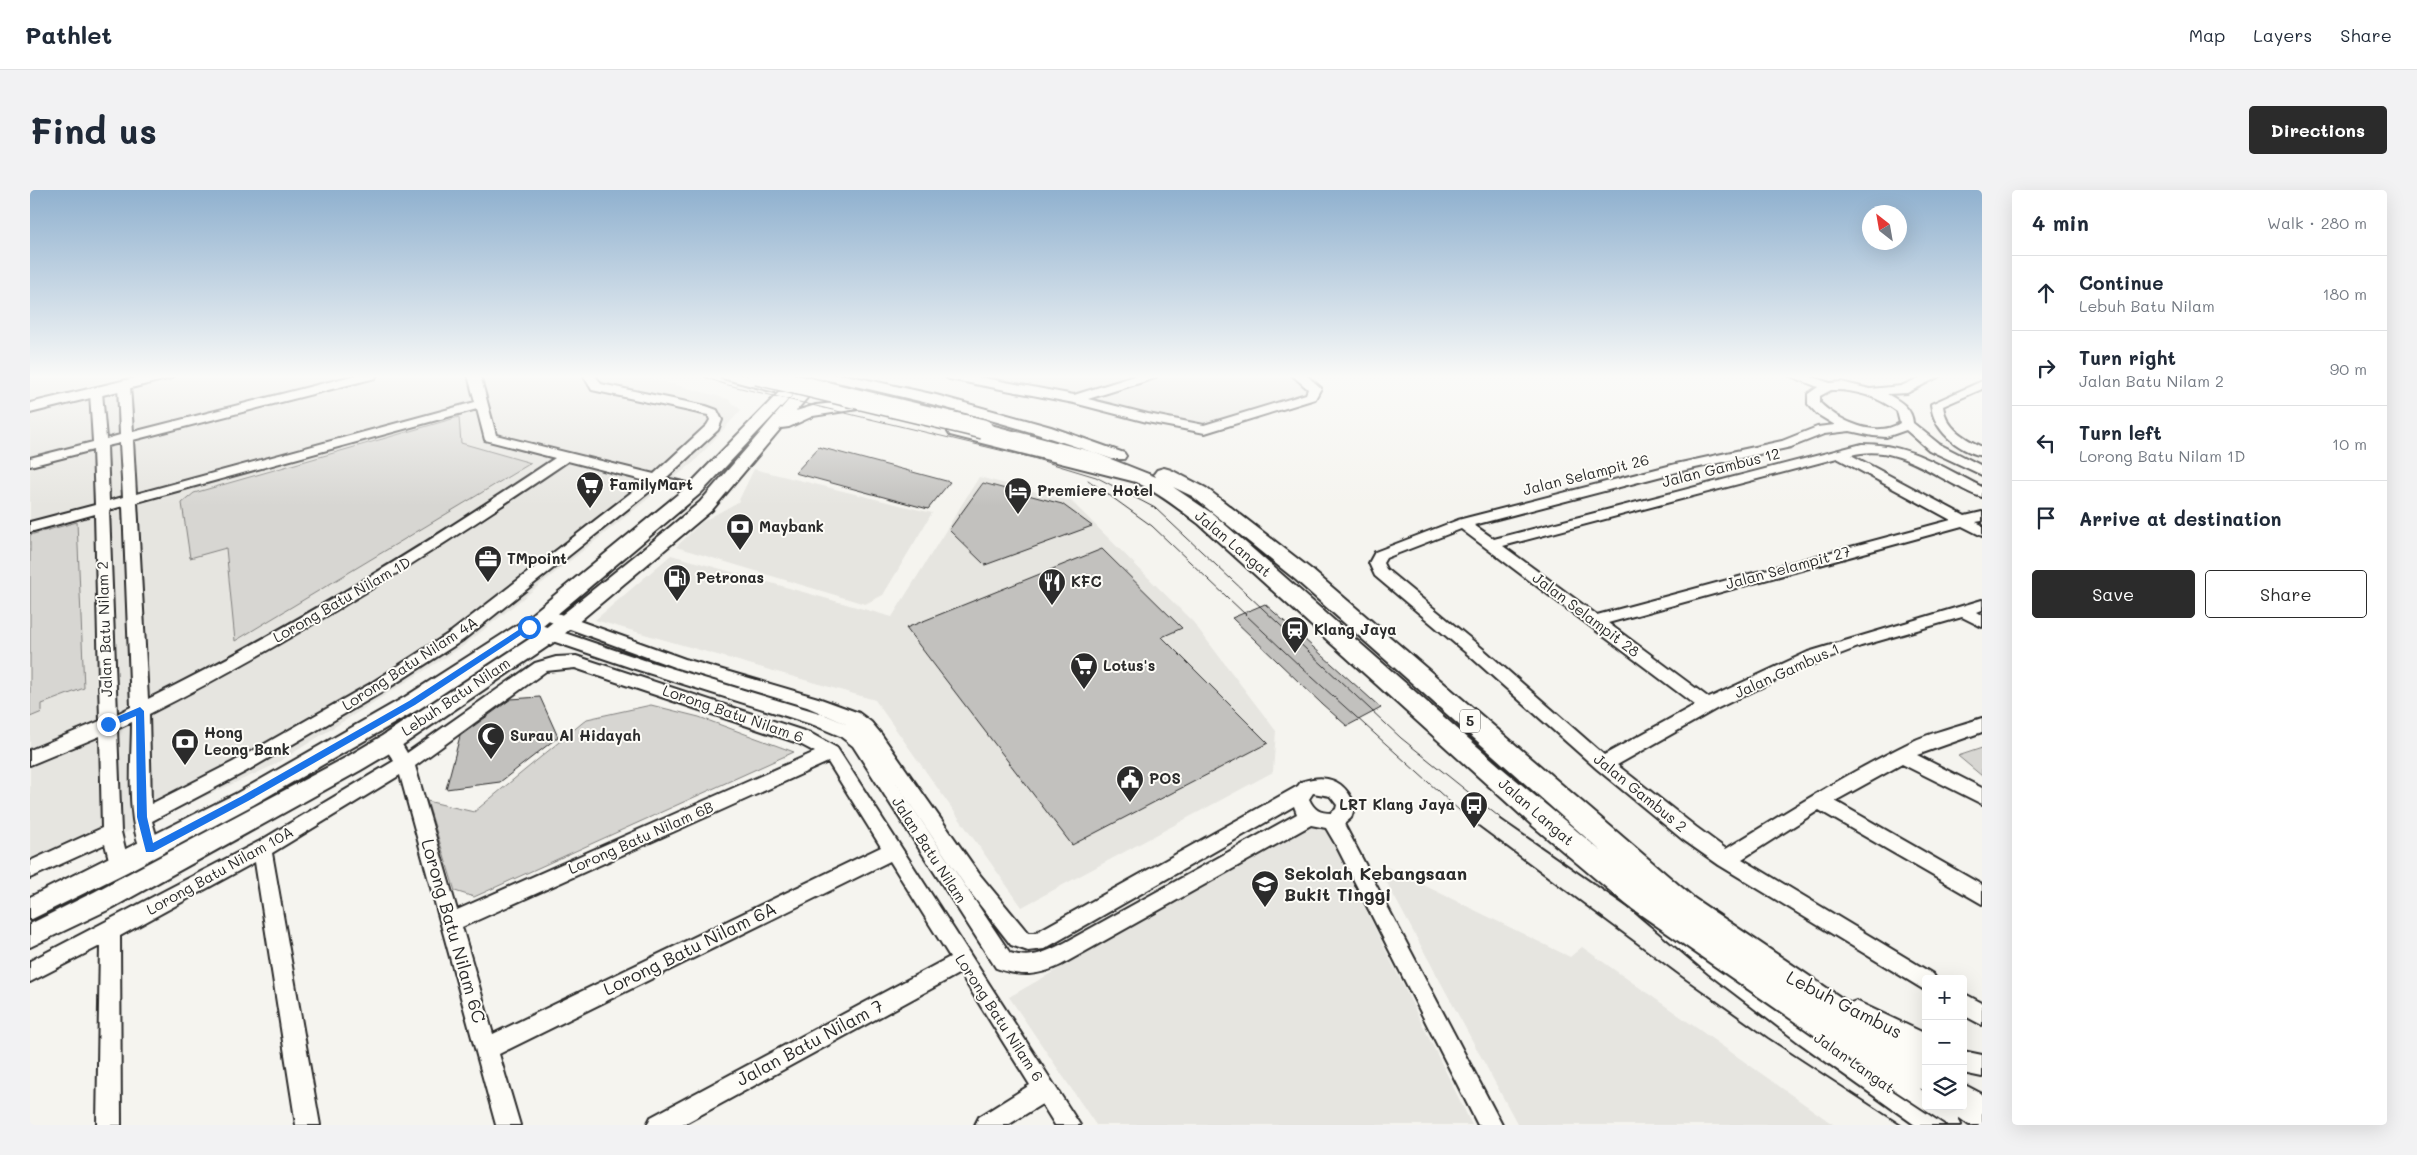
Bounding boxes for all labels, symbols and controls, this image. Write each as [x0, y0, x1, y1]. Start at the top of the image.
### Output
text: Pathlet [25, 19, 112, 50]
text: Map [2189, 23, 2225, 47]
text: Layers [2253, 23, 2312, 47]
text: Share [2340, 23, 2392, 47]
button: Directions [2249, 106, 2387, 154]
text: Find us [30, 107, 157, 153]
north arrow [1862, 205, 1907, 250]
text: 4 min [2032, 209, 2089, 236]
text: Walk · 280 m [2267, 212, 2367, 233]
text: Continue [2079, 270, 2164, 295]
icon: ahead [2032, 279, 2060, 307]
text: 180 m [2322, 283, 2367, 304]
text: Lebuh Batu Nilam [2079, 295, 2215, 316]
text: Turn right [2079, 345, 2176, 370]
icon: right [2032, 354, 2060, 382]
text: 90 m [2330, 358, 2367, 379]
text: Jalan Batu Nilam 2 [2079, 370, 2224, 391]
text: Turn left [2079, 420, 2162, 445]
icon: left [2032, 429, 2060, 457]
text: 10 m [2332, 433, 2367, 454]
street label: Jalan Gambus 12 [1660, 443, 1782, 491]
text: Lorong Batu Nilam 1D [2079, 445, 2245, 466]
street label: Jalan Selampit 26 [1521, 449, 1651, 499]
supermarket icon: FamilyMart [575, 470, 605, 509]
place label: FamilyMart [609, 474, 693, 494]
hotel icon: Premiere Hotel [1003, 476, 1033, 515]
place label: Premiere Hotel [1037, 480, 1153, 500]
icon: arrive [2032, 504, 2060, 532]
street label: Jalan Langat [1191, 505, 1276, 581]
text: Arrive at destination [2079, 506, 2282, 531]
bank icon: Maybank [725, 512, 755, 551]
place label: Maybank [759, 516, 824, 536]
street label: Jalan Selampit 27 [1723, 541, 1852, 593]
office icon: TMpoint [473, 544, 503, 583]
place label: TMpoint [507, 548, 567, 568]
street label: Lorong Batu Nilam 1D [269, 552, 414, 647]
street label: Jalan Batu Nilam 2 [92, 561, 116, 697]
fuel station icon: Petronas [662, 563, 692, 602]
place label: Petronas [696, 567, 764, 587]
restaurant icon: KFC [1037, 567, 1067, 606]
street label: Jalan Selampit 28 [1529, 567, 1644, 661]
button: Save [2032, 570, 2195, 618]
button: Share [2205, 570, 2367, 618]
place label: KFC [1071, 571, 1102, 591]
street label: Lorong Batu Nilam 4A [338, 612, 481, 715]
station icon: Klang Jaya [1280, 615, 1310, 654]
route start [518, 616, 541, 639]
place label: Klang Jaya [1314, 619, 1397, 639]
street label: Jalan Gambus 1 [1731, 638, 1842, 702]
supermarket icon: Lotus's [1069, 651, 1099, 690]
street label: Lebuh Batu Nilam [397, 652, 514, 740]
place label: Lotus's [1103, 655, 1155, 675]
street label: Lorong Batu Nilam 6 [660, 680, 806, 747]
road number: 5 [1460, 710, 1480, 732]
route end [97, 713, 120, 736]
mosque icon: Surau Al Hidayah [476, 721, 506, 760]
place label: Hong Leong Bank [204, 722, 290, 759]
place label: Surau Al Hidayah [510, 725, 641, 745]
bank icon: Hong Leong Bank [170, 727, 200, 766]
street label: Jalan Gambus 2 [1590, 748, 1691, 836]
public building icon: POS [1115, 764, 1145, 803]
place label: POS [1149, 768, 1181, 788]
street label: Jalan Langat [1495, 773, 1579, 850]
bus stop icon: LRT Klang Jaya [1459, 790, 1489, 829]
street label: Jalan Batu Nilam [888, 793, 972, 906]
place label: LRT Klang Jaya [1339, 794, 1455, 814]
street label: Lorong Batu Nilam 6B [565, 796, 716, 878]
street label: Lorong Batu Nilam 10A [142, 821, 297, 919]
street label: Lorong Batu Nilam 6C [416, 836, 492, 1026]
place label: Sekolah Kebangsaan Bukit Tinggi [1284, 861, 1467, 906]
school or university icon: Sekolah Kebangsaan Bukit Tinggi [1250, 869, 1280, 908]
street label: Lorong Batu Nilam 6A [599, 896, 780, 1001]
street label: Lorong Batu Nilam 6 [951, 950, 1048, 1085]
street label: Lebuh Gambus [1783, 965, 1906, 1044]
map controls [1922, 975, 1967, 1110]
button: + [1922, 975, 1967, 1020]
street label: Jalan Batu Nilam 7 [732, 993, 887, 1091]
button: − [1922, 1020, 1967, 1065]
street label: Jalan Langat [1810, 1027, 1899, 1097]
button: layers [1922, 1065, 1967, 1110]

